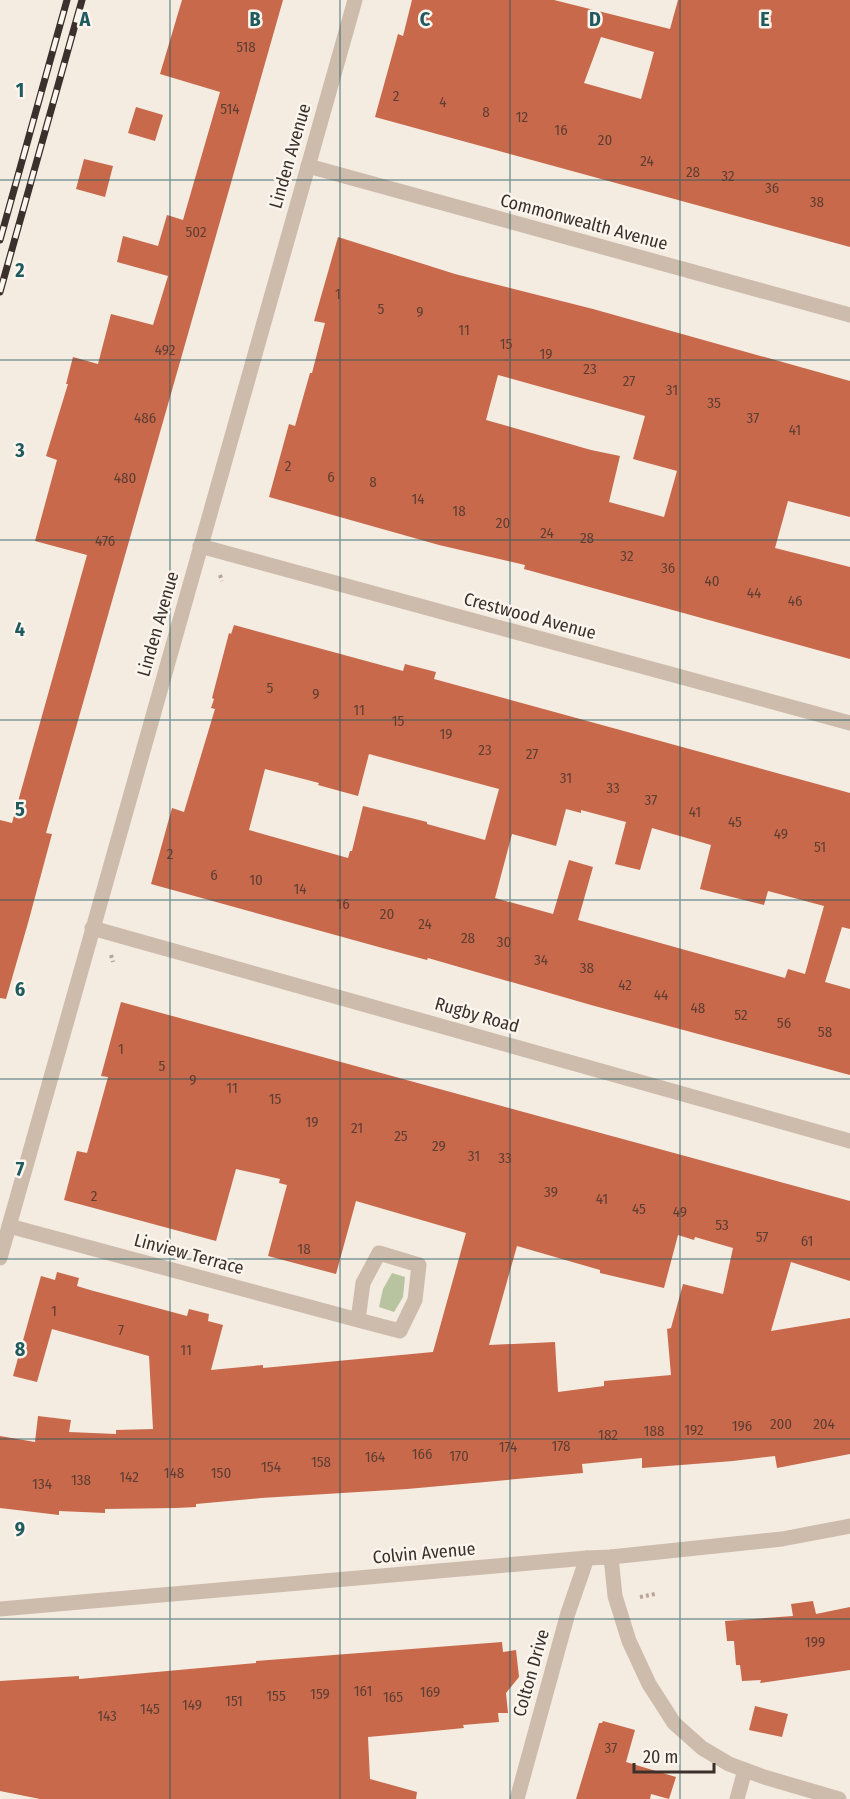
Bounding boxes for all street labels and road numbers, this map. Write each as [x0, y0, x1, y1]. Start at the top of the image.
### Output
street label: Linden Avenue [264, 101, 316, 211]
street label: Commonwealth Avenue [498, 189, 670, 255]
street label: Linden Avenue [132, 569, 184, 679]
street label: Crestwood Avenue [462, 588, 599, 644]
street label: Rugby Road [432, 992, 522, 1038]
street label: Linview Terrace [132, 1229, 246, 1279]
street label: Colvin Avenue [372, 1538, 476, 1568]
street label: Colton Drive [508, 1627, 554, 1719]

